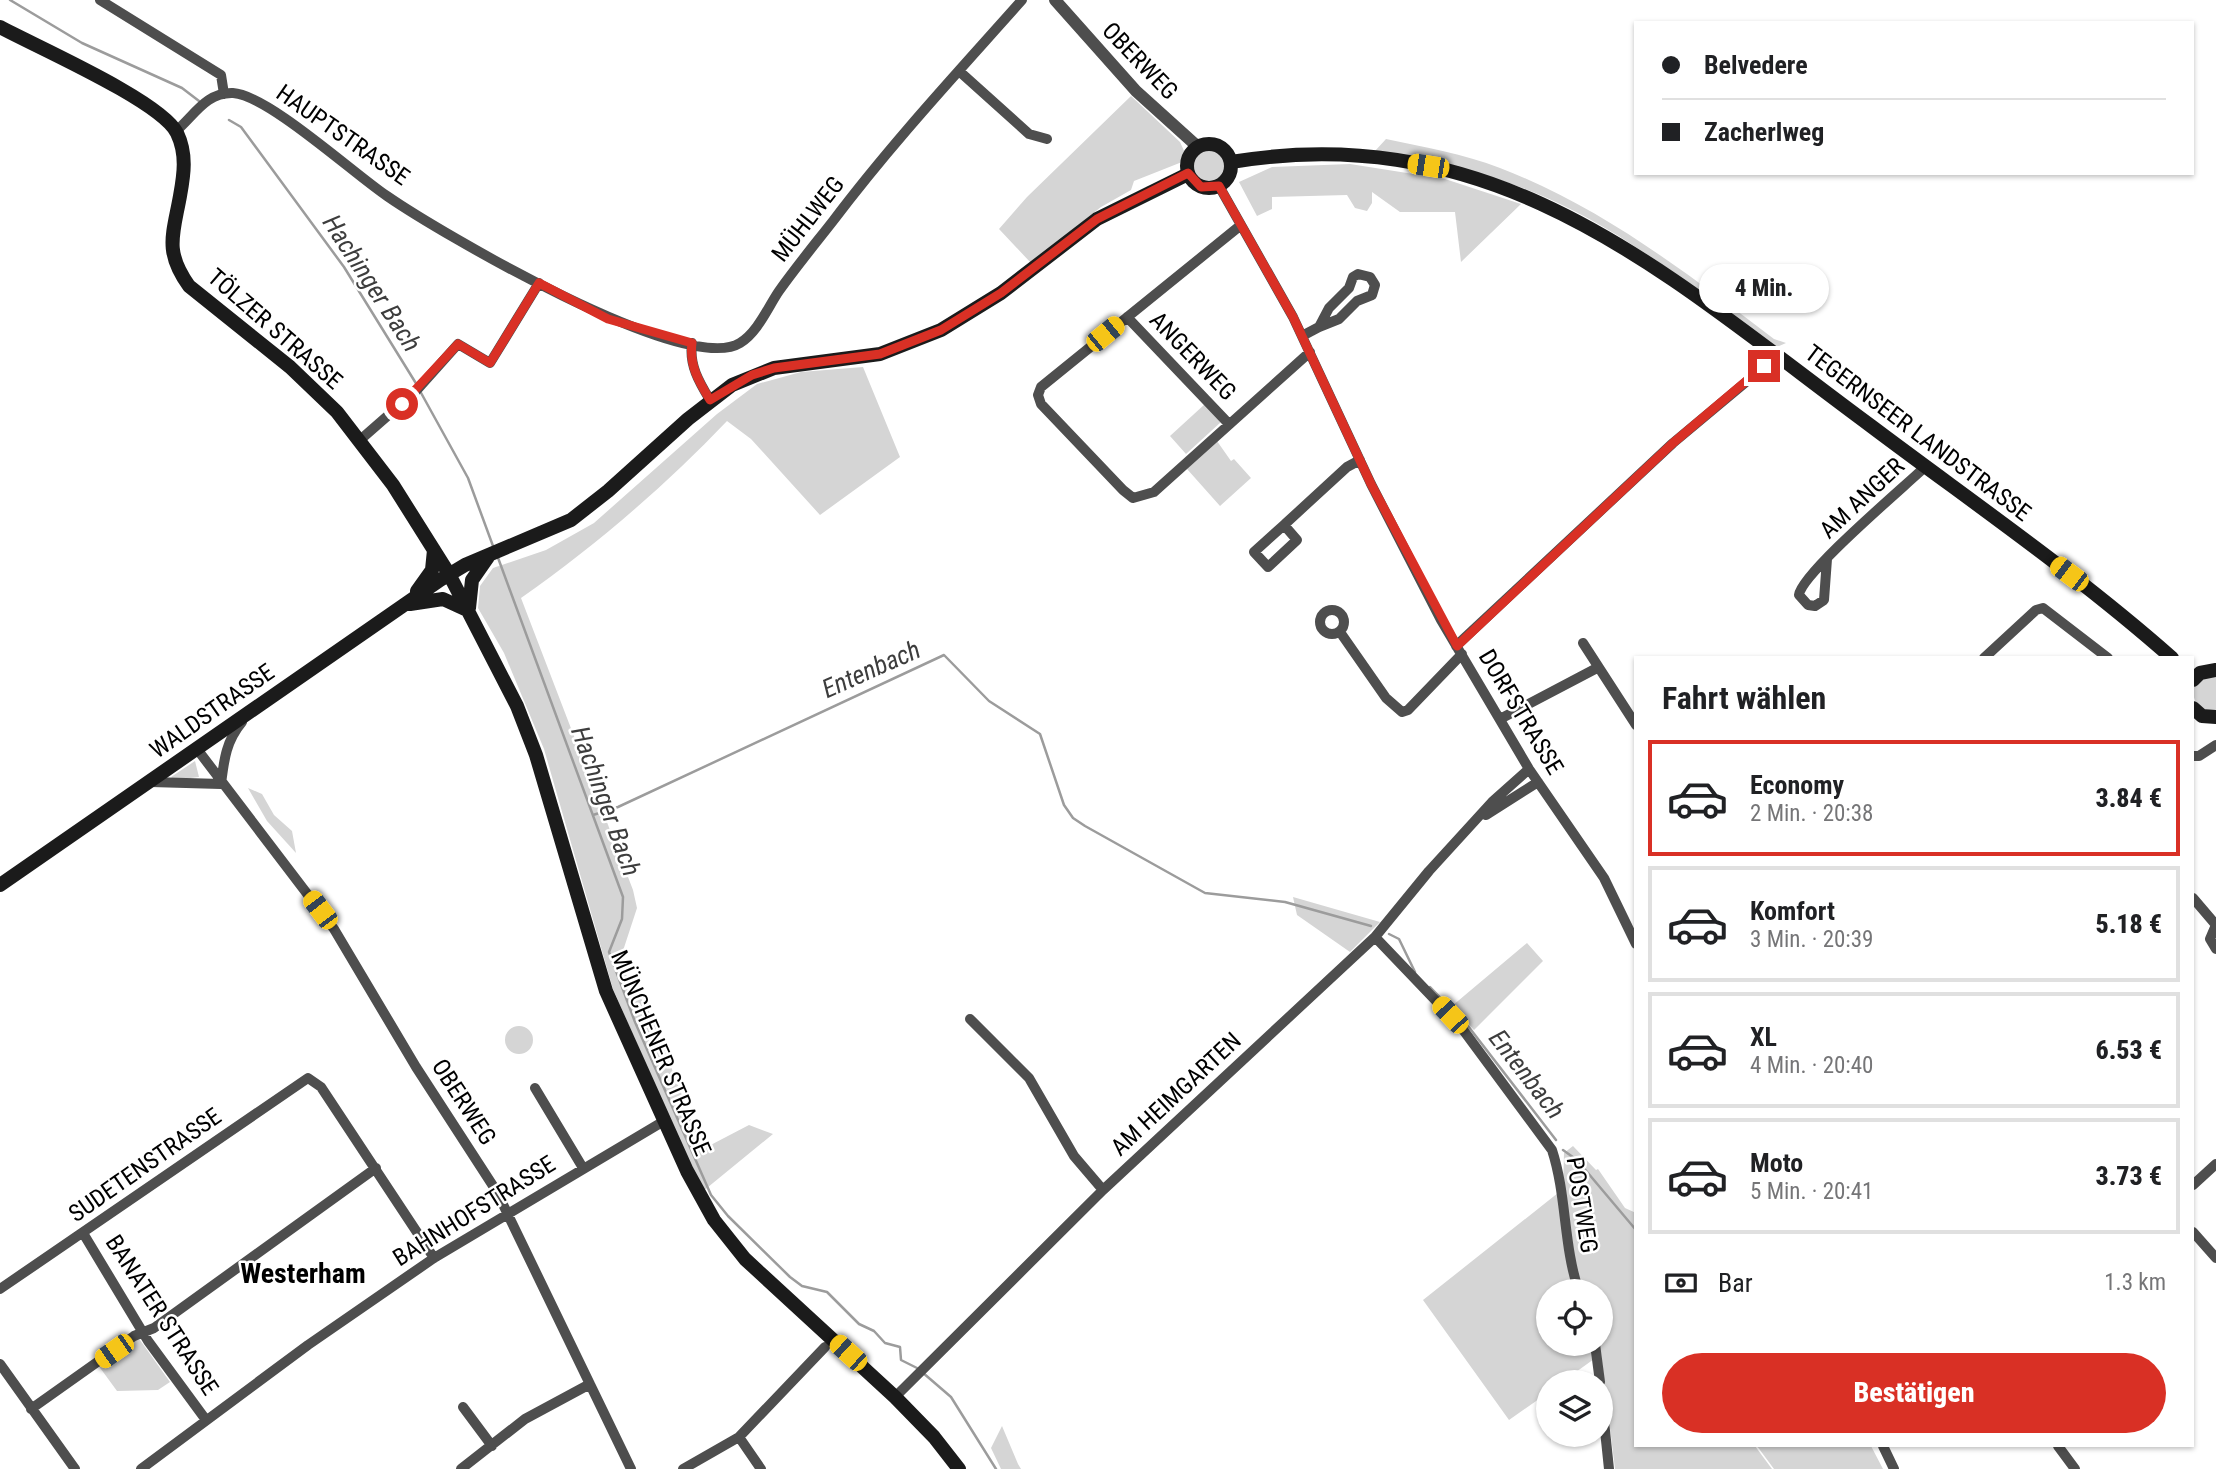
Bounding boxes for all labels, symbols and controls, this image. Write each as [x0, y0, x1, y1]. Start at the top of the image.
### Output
street label: OBERWEG [1096, 17, 1184, 105]
text: Belvedere [1704, 50, 1808, 80]
street label: HAUPTSTRASSE [271, 79, 415, 191]
text: Zacherlweg [1704, 117, 1824, 147]
car [1406, 152, 1451, 180]
street label: MÜHLWEG [766, 171, 850, 267]
water label: Hachinger Bach [317, 209, 427, 357]
street label: TÖLZER STRASSE [202, 263, 348, 395]
callout: 4 Min. [1699, 264, 1829, 314]
text: 4 Min. [1735, 275, 1793, 302]
street label: ANGERWEG [1144, 306, 1242, 406]
car [1083, 313, 1128, 355]
street label: TEGERNSEER LANDSTRASSE [1800, 339, 2036, 527]
route end [1748, 350, 1780, 382]
route start [386, 388, 418, 420]
street label: AM ANGER [1814, 452, 1910, 544]
car [2046, 553, 2093, 595]
water label: Entenbach [817, 634, 925, 704]
street label: DORFSTRASSE [1473, 644, 1569, 780]
street label: WALDSTRASSE [145, 658, 279, 764]
text: Fahrt wählen [1662, 679, 1826, 717]
water label: Hachinger Bach [565, 722, 647, 880]
icon: car [1666, 767, 1729, 830]
text: Economy [1750, 770, 1844, 800]
text: 3.84 € [2095, 783, 2162, 813]
text: 2 Min. · 20:38 [1750, 800, 1873, 827]
car [299, 887, 342, 933]
icon: car [1666, 893, 1729, 956]
text: Komfort [1750, 896, 1835, 926]
text: 5.18 € [2095, 909, 2162, 939]
text: 3 Min. · 20:39 [1750, 926, 1873, 953]
street label: MÜNCHENER STRASSE [605, 946, 717, 1160]
car [1428, 992, 1473, 1038]
icon: car [1666, 1019, 1729, 1082]
text: XL [1750, 1022, 1777, 1052]
water label: Entenbach [1483, 1024, 1571, 1124]
street label: AM HEIMGARTEN [1105, 1027, 1247, 1161]
text: 6.53 € [2095, 1035, 2162, 1065]
text: 4 Min. · 20:40 [1750, 1052, 1873, 1079]
street label: OBERWEG [426, 1054, 502, 1150]
street label: SUDETENSTRASSE [63, 1102, 227, 1228]
icon: car [1666, 1145, 1729, 1208]
text: Moto [1750, 1148, 1803, 1178]
street label: BAHNHOFSTRASSE [388, 1150, 560, 1272]
street label: POSTWEG [1561, 1155, 1603, 1255]
text: 3.73 € [2095, 1161, 2162, 1191]
text: 5 Min. · 20:41 [1750, 1178, 1873, 1205]
street label: BANATER STRASSE [100, 1230, 224, 1400]
district label: Westerham [240, 1257, 366, 1290]
icon: cash [1662, 1264, 1700, 1302]
text: Bar [1718, 1268, 1753, 1298]
text: 1.3 km [2104, 1269, 2166, 1296]
map controls [1536, 1279, 1613, 1447]
button: locate [1536, 1279, 1613, 1356]
car [91, 1330, 138, 1372]
car [826, 1331, 871, 1375]
button: Bestätigen [1662, 1353, 2166, 1433]
button: layers [1536, 1370, 1613, 1447]

